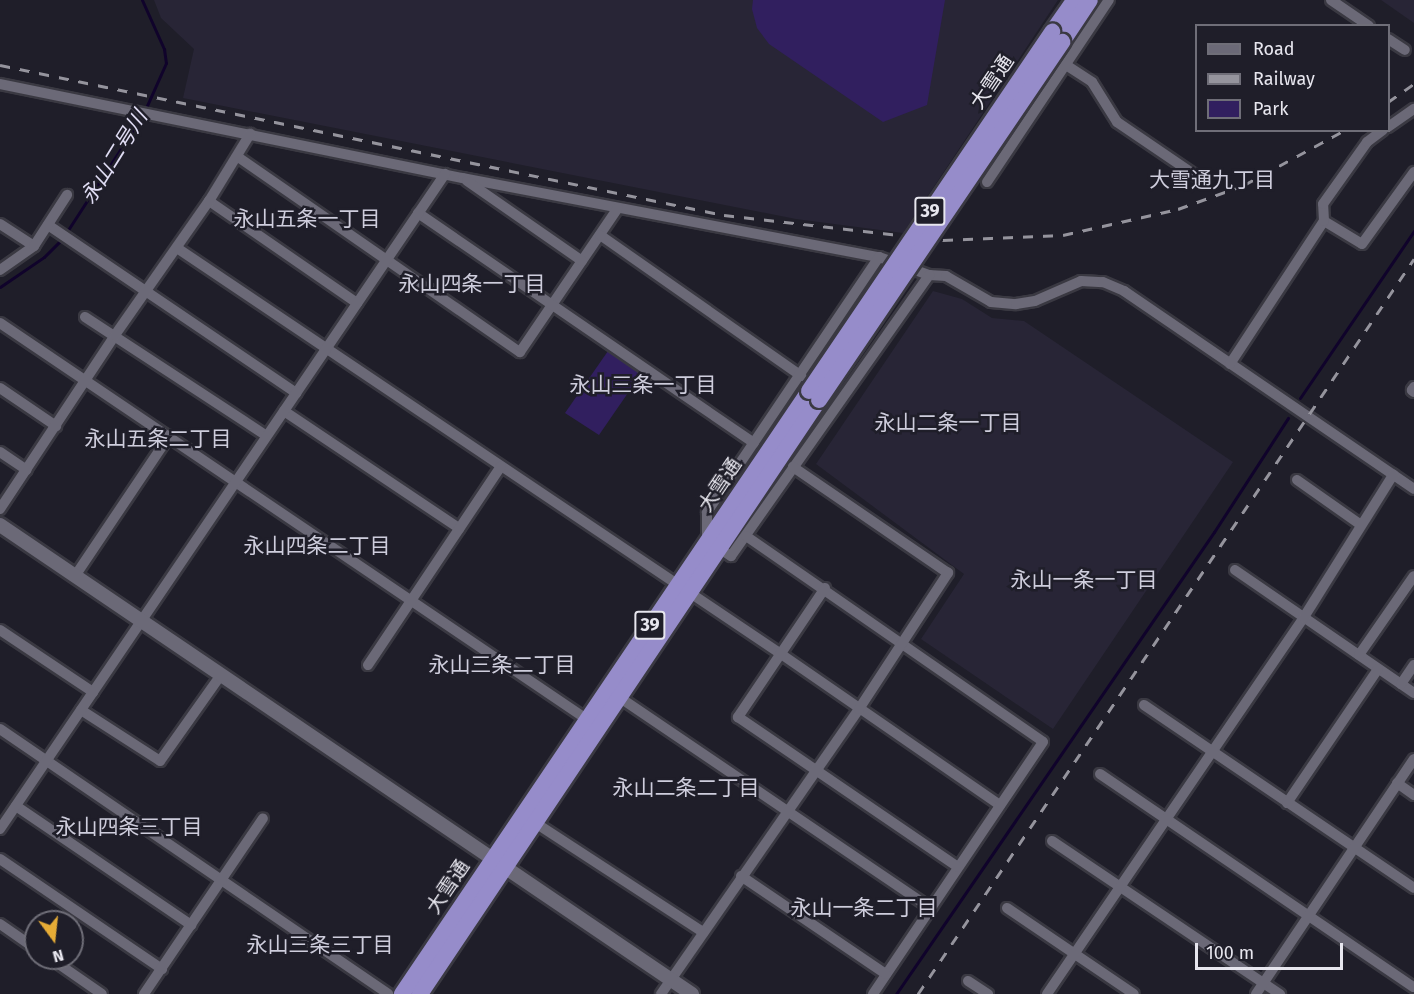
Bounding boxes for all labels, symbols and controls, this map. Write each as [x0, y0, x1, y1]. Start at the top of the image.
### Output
legend [1195, 24, 1390, 132]
text: Road [1253, 38, 1295, 60]
street label: 大雪通 [965, 50, 1019, 114]
text: Railway [1253, 68, 1315, 90]
text: Park [1253, 98, 1288, 120]
water label: 永山二号川 [75, 106, 153, 208]
district label: 大雪通九丁目 [1149, 167, 1275, 193]
road number: 39 [914, 196, 946, 226]
district label: 永山五条一丁目 [234, 206, 380, 232]
district label: 永山四条一丁目 [399, 271, 545, 297]
district label: 永山三条一丁目 [570, 372, 716, 398]
district label: 永山二条一丁目 [875, 410, 1021, 436]
district label: 永山五条二丁目 [85, 426, 231, 452]
street label: 大雪通 [693, 453, 747, 517]
district label: 永山四条二丁目 [244, 533, 390, 559]
district label: 永山一条一丁目 [1011, 567, 1157, 593]
road number: 39 [634, 610, 666, 640]
district label: 永山三条二丁目 [429, 652, 575, 678]
district label: 永山二条二丁目 [613, 775, 759, 801]
district label: 永山四条三丁目 [56, 814, 202, 840]
street label: 大雪通 [421, 855, 475, 919]
district label: 永山一条二丁目 [791, 895, 937, 921]
north arrow [24, 910, 84, 970]
scale bar [1198, 931, 1346, 969]
district label: 永山三条三丁目 [247, 932, 393, 958]
text: 100 m [1206, 942, 1254, 964]
text: N [51, 945, 66, 966]

